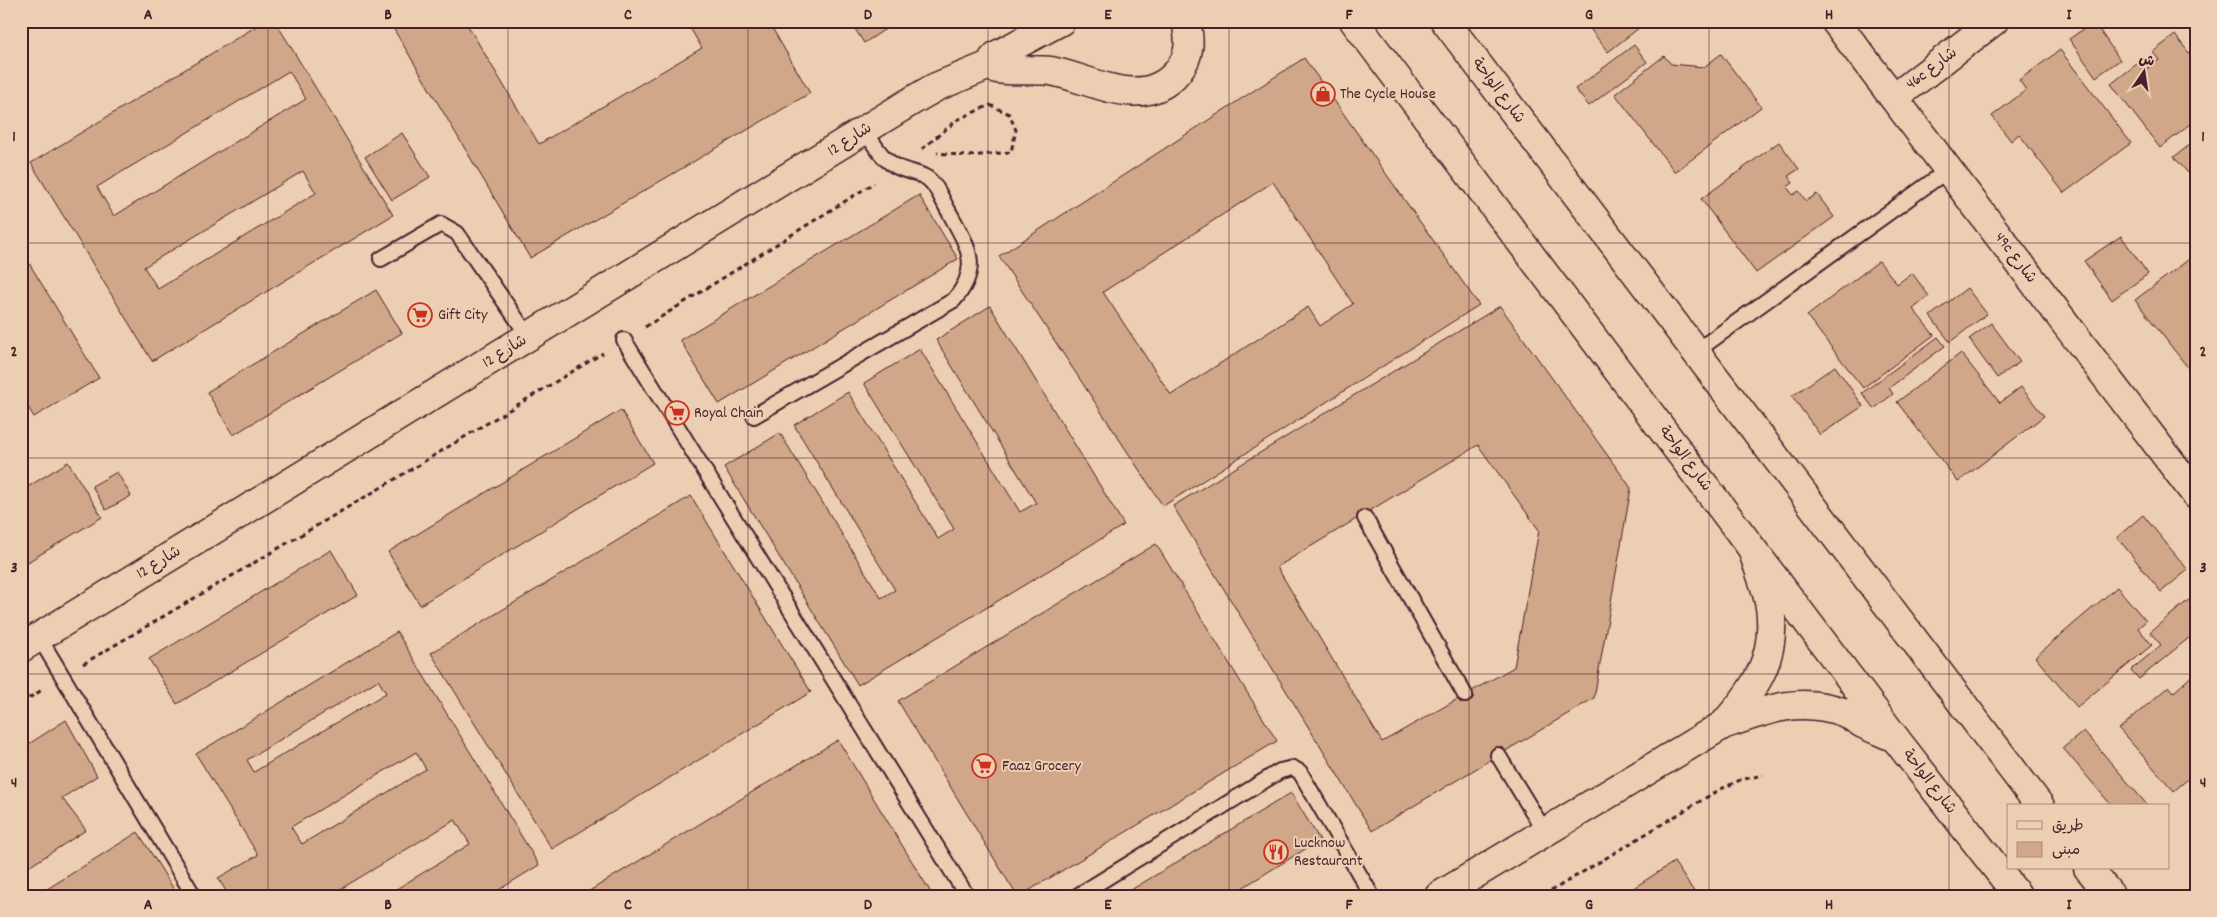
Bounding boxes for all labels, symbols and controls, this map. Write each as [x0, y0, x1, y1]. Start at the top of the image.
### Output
text: A [144, 4, 153, 27]
text: B [384, 4, 392, 27]
text: C [624, 4, 632, 27]
text: D [864, 4, 873, 27]
text: E [1104, 4, 1112, 27]
text: F [1345, 4, 1353, 27]
text: G [1585, 4, 1593, 27]
text: H [1825, 4, 1833, 27]
text: I [2067, 4, 2073, 27]
street label: 46c شارع [1901, 42, 1963, 96]
north arrow [2120, 48, 2170, 98]
text: ش [2137, 50, 2156, 73]
street label: شارع الواحة [1466, 53, 1530, 129]
shop icon: The Cycle House [1310, 81, 1336, 107]
place label: The Cycle House [1340, 83, 1436, 106]
street label: شارع 12 [823, 117, 877, 163]
text: 1 [12, 126, 16, 149]
text: 1 [2201, 126, 2205, 149]
street label: 49c شارع [1988, 228, 2042, 288]
supermarket icon: Gift City [407, 302, 433, 328]
place label: Gift City [438, 304, 488, 327]
street label: شارع 12 [478, 330, 532, 374]
text: 2 [11, 341, 18, 364]
text: 2 [2200, 341, 2207, 364]
supermarket icon: Royal Chain [664, 400, 690, 426]
place label: Royal Chain [694, 402, 763, 425]
street label: شارع الواحة [1653, 421, 1717, 497]
street label: شارع 12 [132, 541, 186, 585]
text: 3 [10, 557, 18, 580]
text: 3 [2199, 557, 2207, 580]
street label: شارع الواحة [1896, 745, 1962, 819]
supermarket icon: Faaz Grocery [971, 753, 997, 779]
place label: Faaz Grocery [1002, 755, 1081, 778]
text: 4 [11, 772, 17, 795]
text: 4 [2200, 772, 2206, 795]
legend [2007, 804, 2170, 870]
text: طريق [2052, 816, 2084, 838]
place label: Lucknow Restaurant [1294, 832, 1363, 873]
restaurant icon: Lucknow Restaurant [1263, 839, 1289, 865]
text: مبنى [2052, 840, 2080, 862]
text: A [144, 894, 153, 917]
text: B [384, 894, 392, 917]
text: C [624, 894, 632, 917]
text: D [864, 894, 873, 917]
text: E [1104, 894, 1112, 917]
text: F [1345, 894, 1353, 917]
text: G [1585, 894, 1593, 917]
text: H [1825, 894, 1833, 917]
text: I [2067, 894, 2073, 917]

